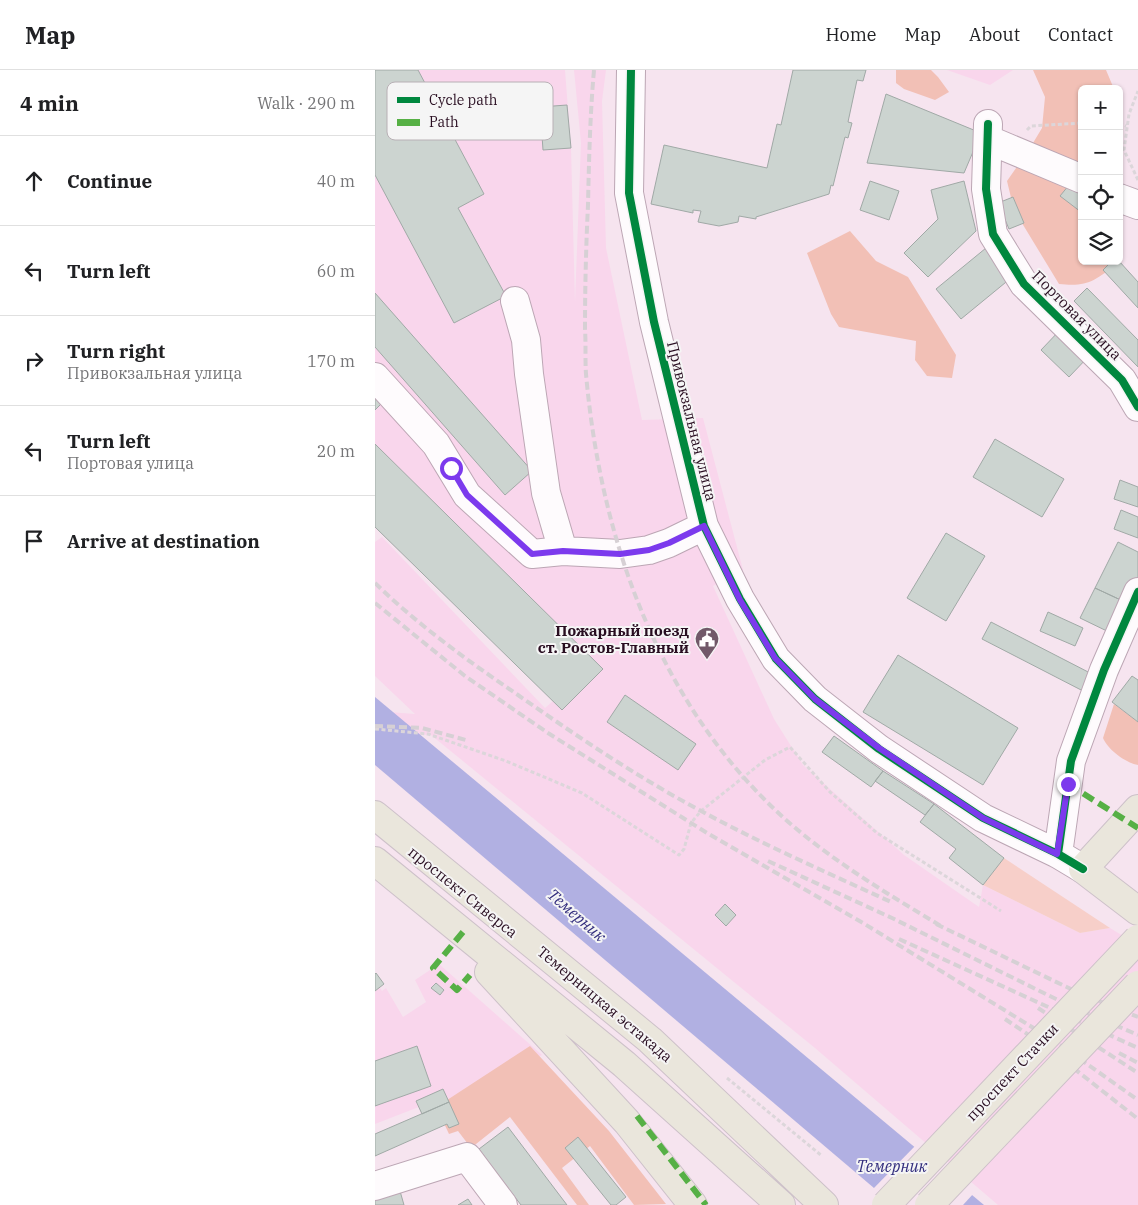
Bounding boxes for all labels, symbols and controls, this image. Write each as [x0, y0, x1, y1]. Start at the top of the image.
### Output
text: Map [25, 19, 75, 51]
text: Home [825, 23, 877, 46]
text: Map [905, 23, 941, 46]
text: About [969, 23, 1020, 46]
text: Contact [1048, 23, 1113, 46]
legend [387, 82, 553, 140]
map controls [1078, 85, 1123, 265]
button: + [1078, 85, 1123, 130]
text: 4 min [20, 89, 79, 117]
text: Cycle path [429, 91, 498, 109]
text: Walk · 290 m [257, 93, 355, 113]
text: Path [429, 113, 459, 131]
button: − [1078, 130, 1123, 175]
icon: ahead [20, 167, 48, 195]
text: Continue [67, 169, 152, 193]
text: 40 m [317, 171, 355, 191]
button: locate [1078, 175, 1123, 220]
button: layers [1078, 220, 1123, 265]
icon: left [20, 257, 48, 285]
text: Turn left [67, 259, 150, 283]
text: 60 m [317, 261, 355, 281]
street label: Портовая улица [1028, 266, 1126, 364]
text: Turn right [67, 339, 165, 363]
street label: Привокзальная улица [663, 339, 721, 503]
icon: right [20, 347, 48, 375]
text: 170 m [307, 351, 355, 371]
text: Привокзальная улица [67, 363, 242, 383]
text: Turn left [67, 429, 150, 453]
icon: left [20, 437, 48, 465]
text: 20 m [317, 441, 355, 461]
text: Портовая улица [67, 453, 194, 473]
route start [440, 457, 463, 480]
icon: arrive [20, 527, 48, 555]
text: Arrive at destination [67, 529, 260, 553]
place label: Пожарный поезд ст. Ростов-Главный [538, 621, 689, 657]
public building icon: Пожарный поезд ст. Ростов-Главный [694, 626, 720, 660]
route end [1057, 773, 1080, 796]
street label: проспект Сиверса [405, 842, 521, 942]
water label: Темерник [544, 884, 610, 946]
street label: Темерницкая эстакада [534, 942, 676, 1066]
street label: проспект Стачки [962, 1019, 1062, 1125]
water label: Темерник [857, 1156, 928, 1176]

